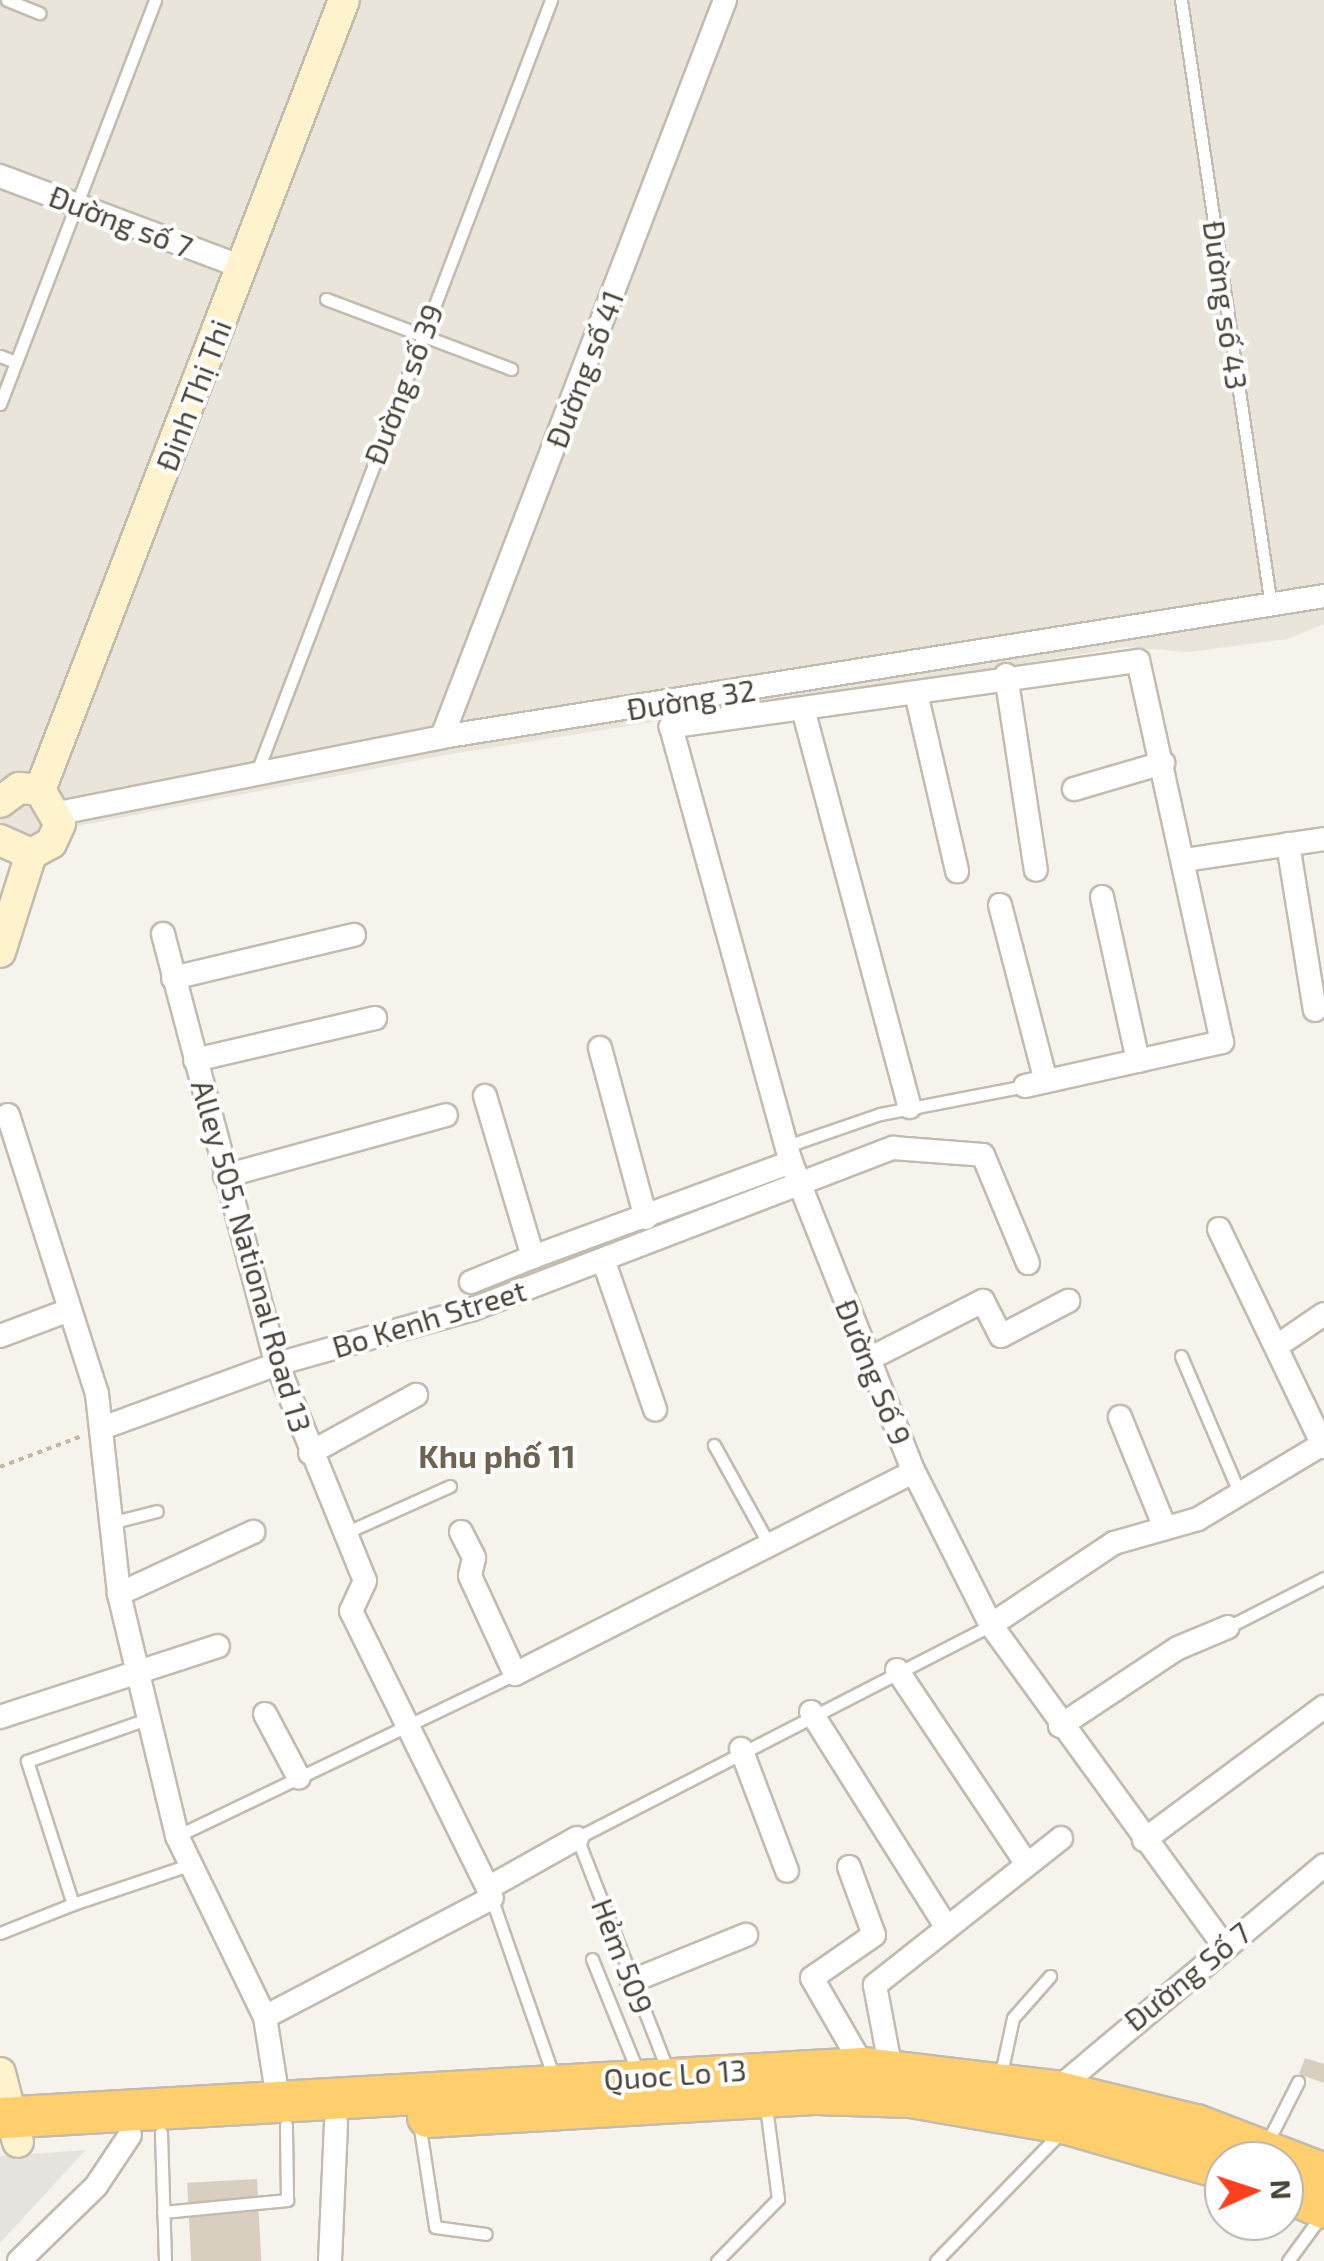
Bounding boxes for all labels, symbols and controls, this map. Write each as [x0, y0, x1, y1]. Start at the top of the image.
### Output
street label: Đường số 7 [44, 177, 198, 265]
street label: Đường số 43 [1196, 218, 1256, 392]
street label: Đường số 41 [538, 285, 630, 453]
street label: Đường số 39 [356, 299, 450, 469]
street label: Đinh Thị Thi [147, 314, 239, 476]
street label: Đường 32 [624, 671, 758, 727]
street label: Alley 505, National Road 13 [184, 1075, 320, 1437]
street label: Bo Kenh Street [328, 1271, 530, 1365]
street label: Đường Số 9 [828, 1294, 920, 1450]
district label: Khu phố 11 [418, 1436, 576, 1474]
street label: Hẻm 509 [585, 1893, 661, 2019]
street label: Đường Số 7 [1117, 1914, 1257, 2038]
street label: Quoc Lo 13 [602, 2051, 748, 2097]
north arrow [1204, 2141, 1304, 2241]
text: N [1264, 2179, 1299, 2201]

